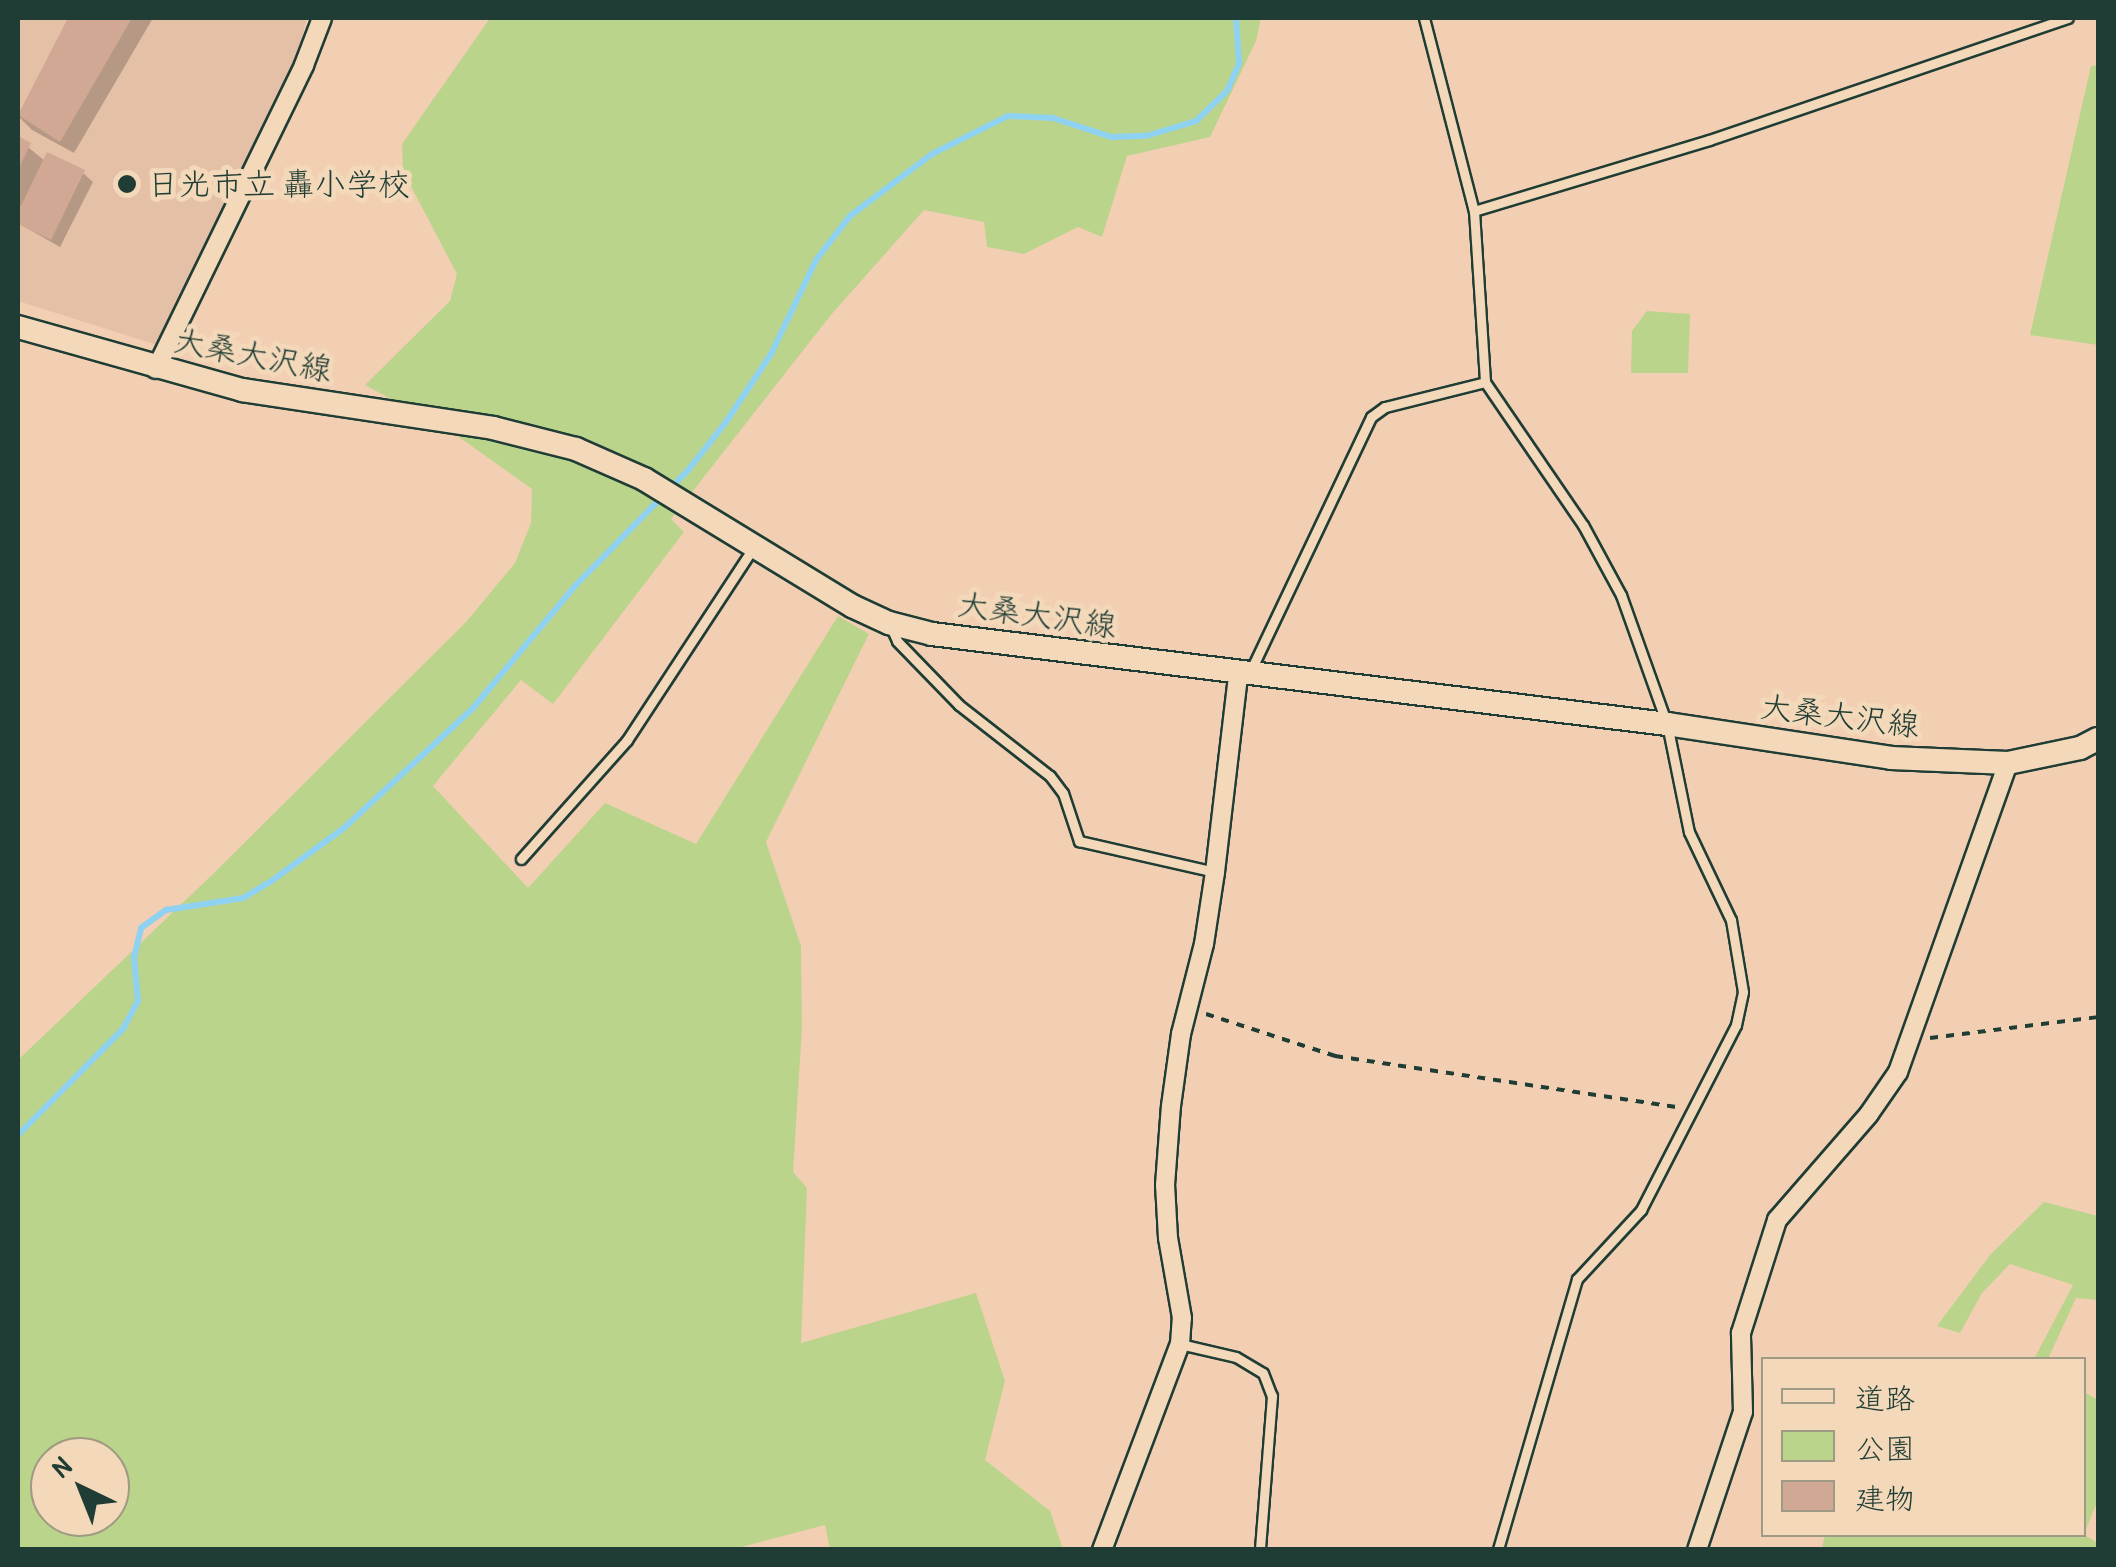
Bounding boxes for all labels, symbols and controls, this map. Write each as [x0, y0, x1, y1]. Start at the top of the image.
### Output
place label: 日光市立 轟小学校 [147, 165, 410, 203]
marker: 日光市立 轟小学校 [116, 173, 138, 195]
street label: 大桑大沢線 [171, 321, 335, 389]
street label: 大桑大沢線 [955, 585, 1119, 645]
street label: 大桑大沢線 [1758, 687, 1922, 745]
legend [1761, 1357, 2086, 1537]
text: 道路 [1855, 1378, 1915, 1418]
text: 公園 [1855, 1428, 1915, 1468]
north arrow [30, 1437, 130, 1537]
text: N [42, 1448, 79, 1486]
text: 建物 [1855, 1478, 1915, 1518]

